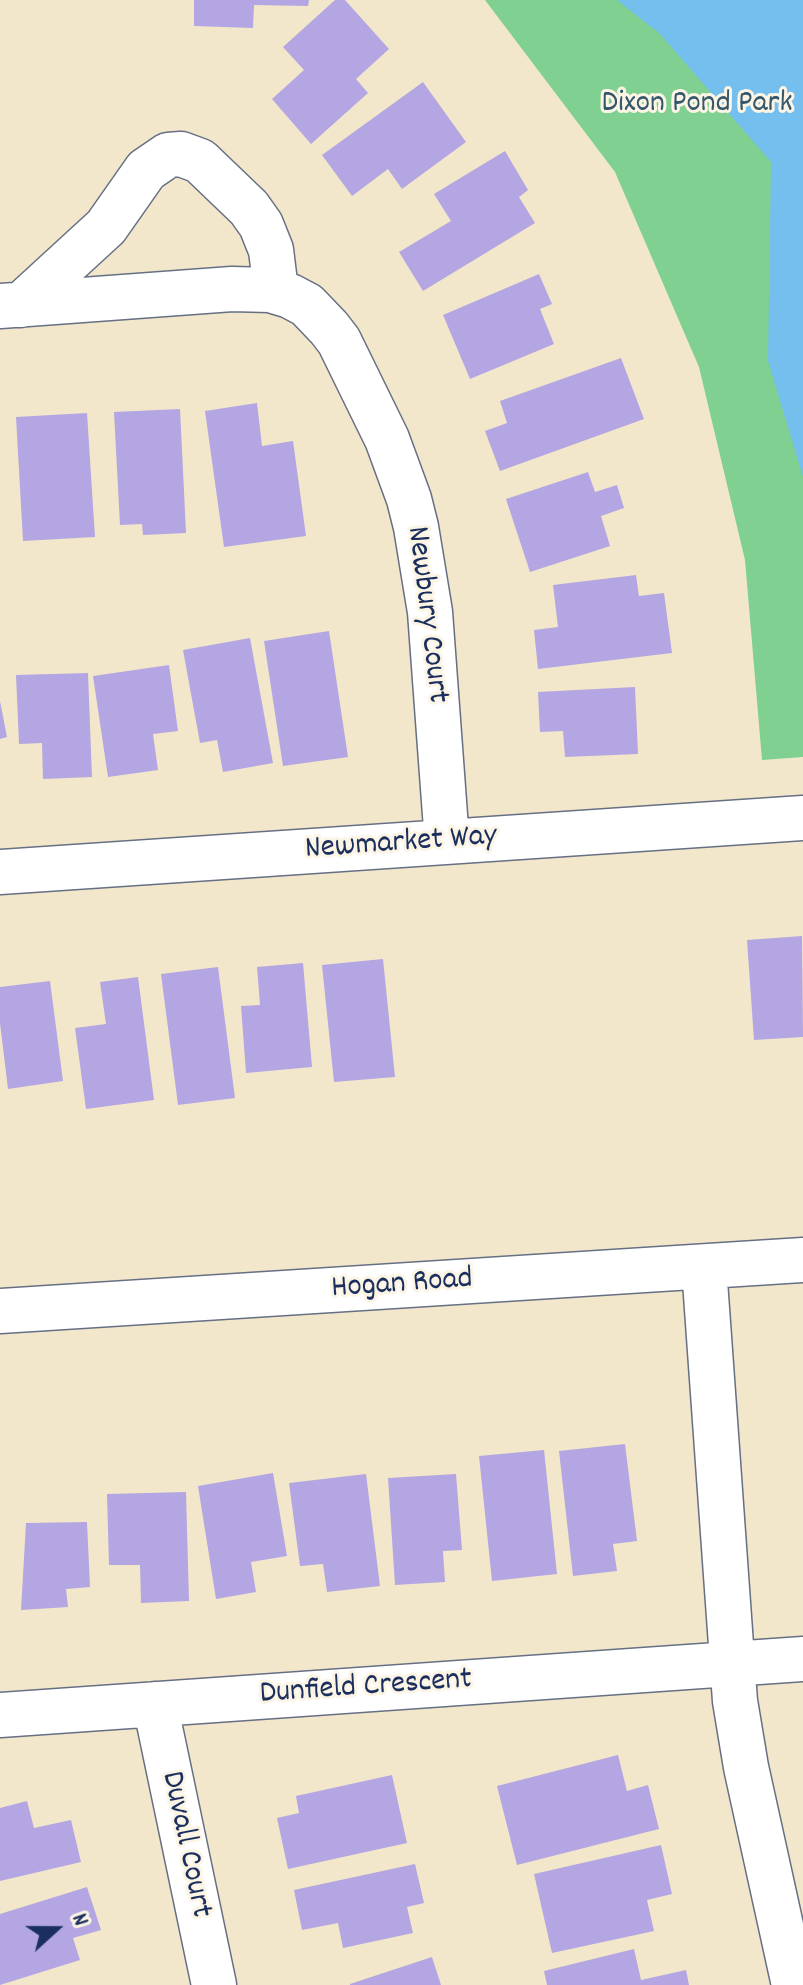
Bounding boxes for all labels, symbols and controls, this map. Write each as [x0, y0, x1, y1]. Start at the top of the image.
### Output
park label: Dixon Pond Park [601, 87, 793, 125]
street label: Newbury Court [395, 524, 455, 706]
street label: Newmarket Way [304, 819, 498, 871]
street label: Hogan Road [330, 1262, 474, 1310]
street label: Dunfield Crescent [259, 1662, 473, 1716]
street label: Duvall Court [150, 1768, 218, 1922]
north arrow [16, 1889, 96, 1969]
text: N [62, 1910, 95, 1931]

